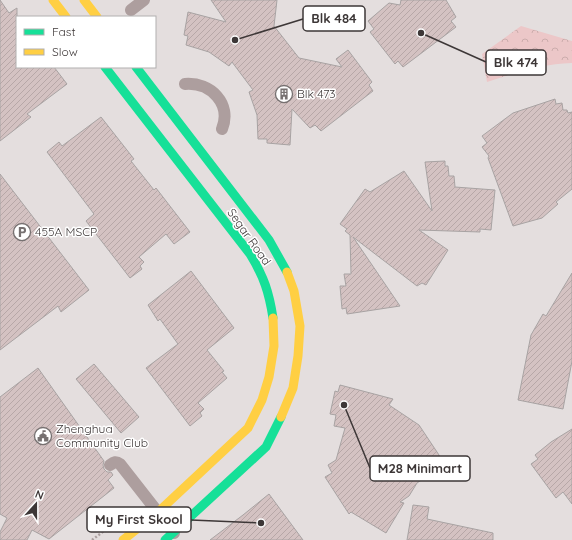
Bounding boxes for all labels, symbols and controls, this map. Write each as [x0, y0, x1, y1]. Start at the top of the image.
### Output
callout: Blk 484 [303, 6, 365, 31]
text: Blk 484 [311, 10, 357, 26]
legend [16, 16, 156, 68]
text: Fast [52, 24, 76, 39]
text: Slow [52, 44, 78, 59]
callout: Blk 474 [486, 50, 546, 75]
text: Blk 474 [494, 54, 539, 70]
building icon: Blk 473 [274, 84, 294, 104]
place label: Blk 473 [297, 86, 336, 101]
street label: Segar Road [224, 205, 274, 268]
parking icon: 455A MSCP [12, 222, 32, 242]
place label: 455A MSCP [35, 224, 97, 239]
place label: Zhenghua Community Club [56, 421, 148, 450]
public building icon: Zhenghua Community Club [33, 426, 53, 446]
callout: M28 Minimart [370, 456, 470, 481]
text: M28 Minimart [378, 460, 462, 476]
north arrow [16, 484, 56, 524]
text: N [33, 487, 46, 503]
callout: My First Skool [87, 507, 191, 532]
text: My First Skool [95, 511, 183, 527]

